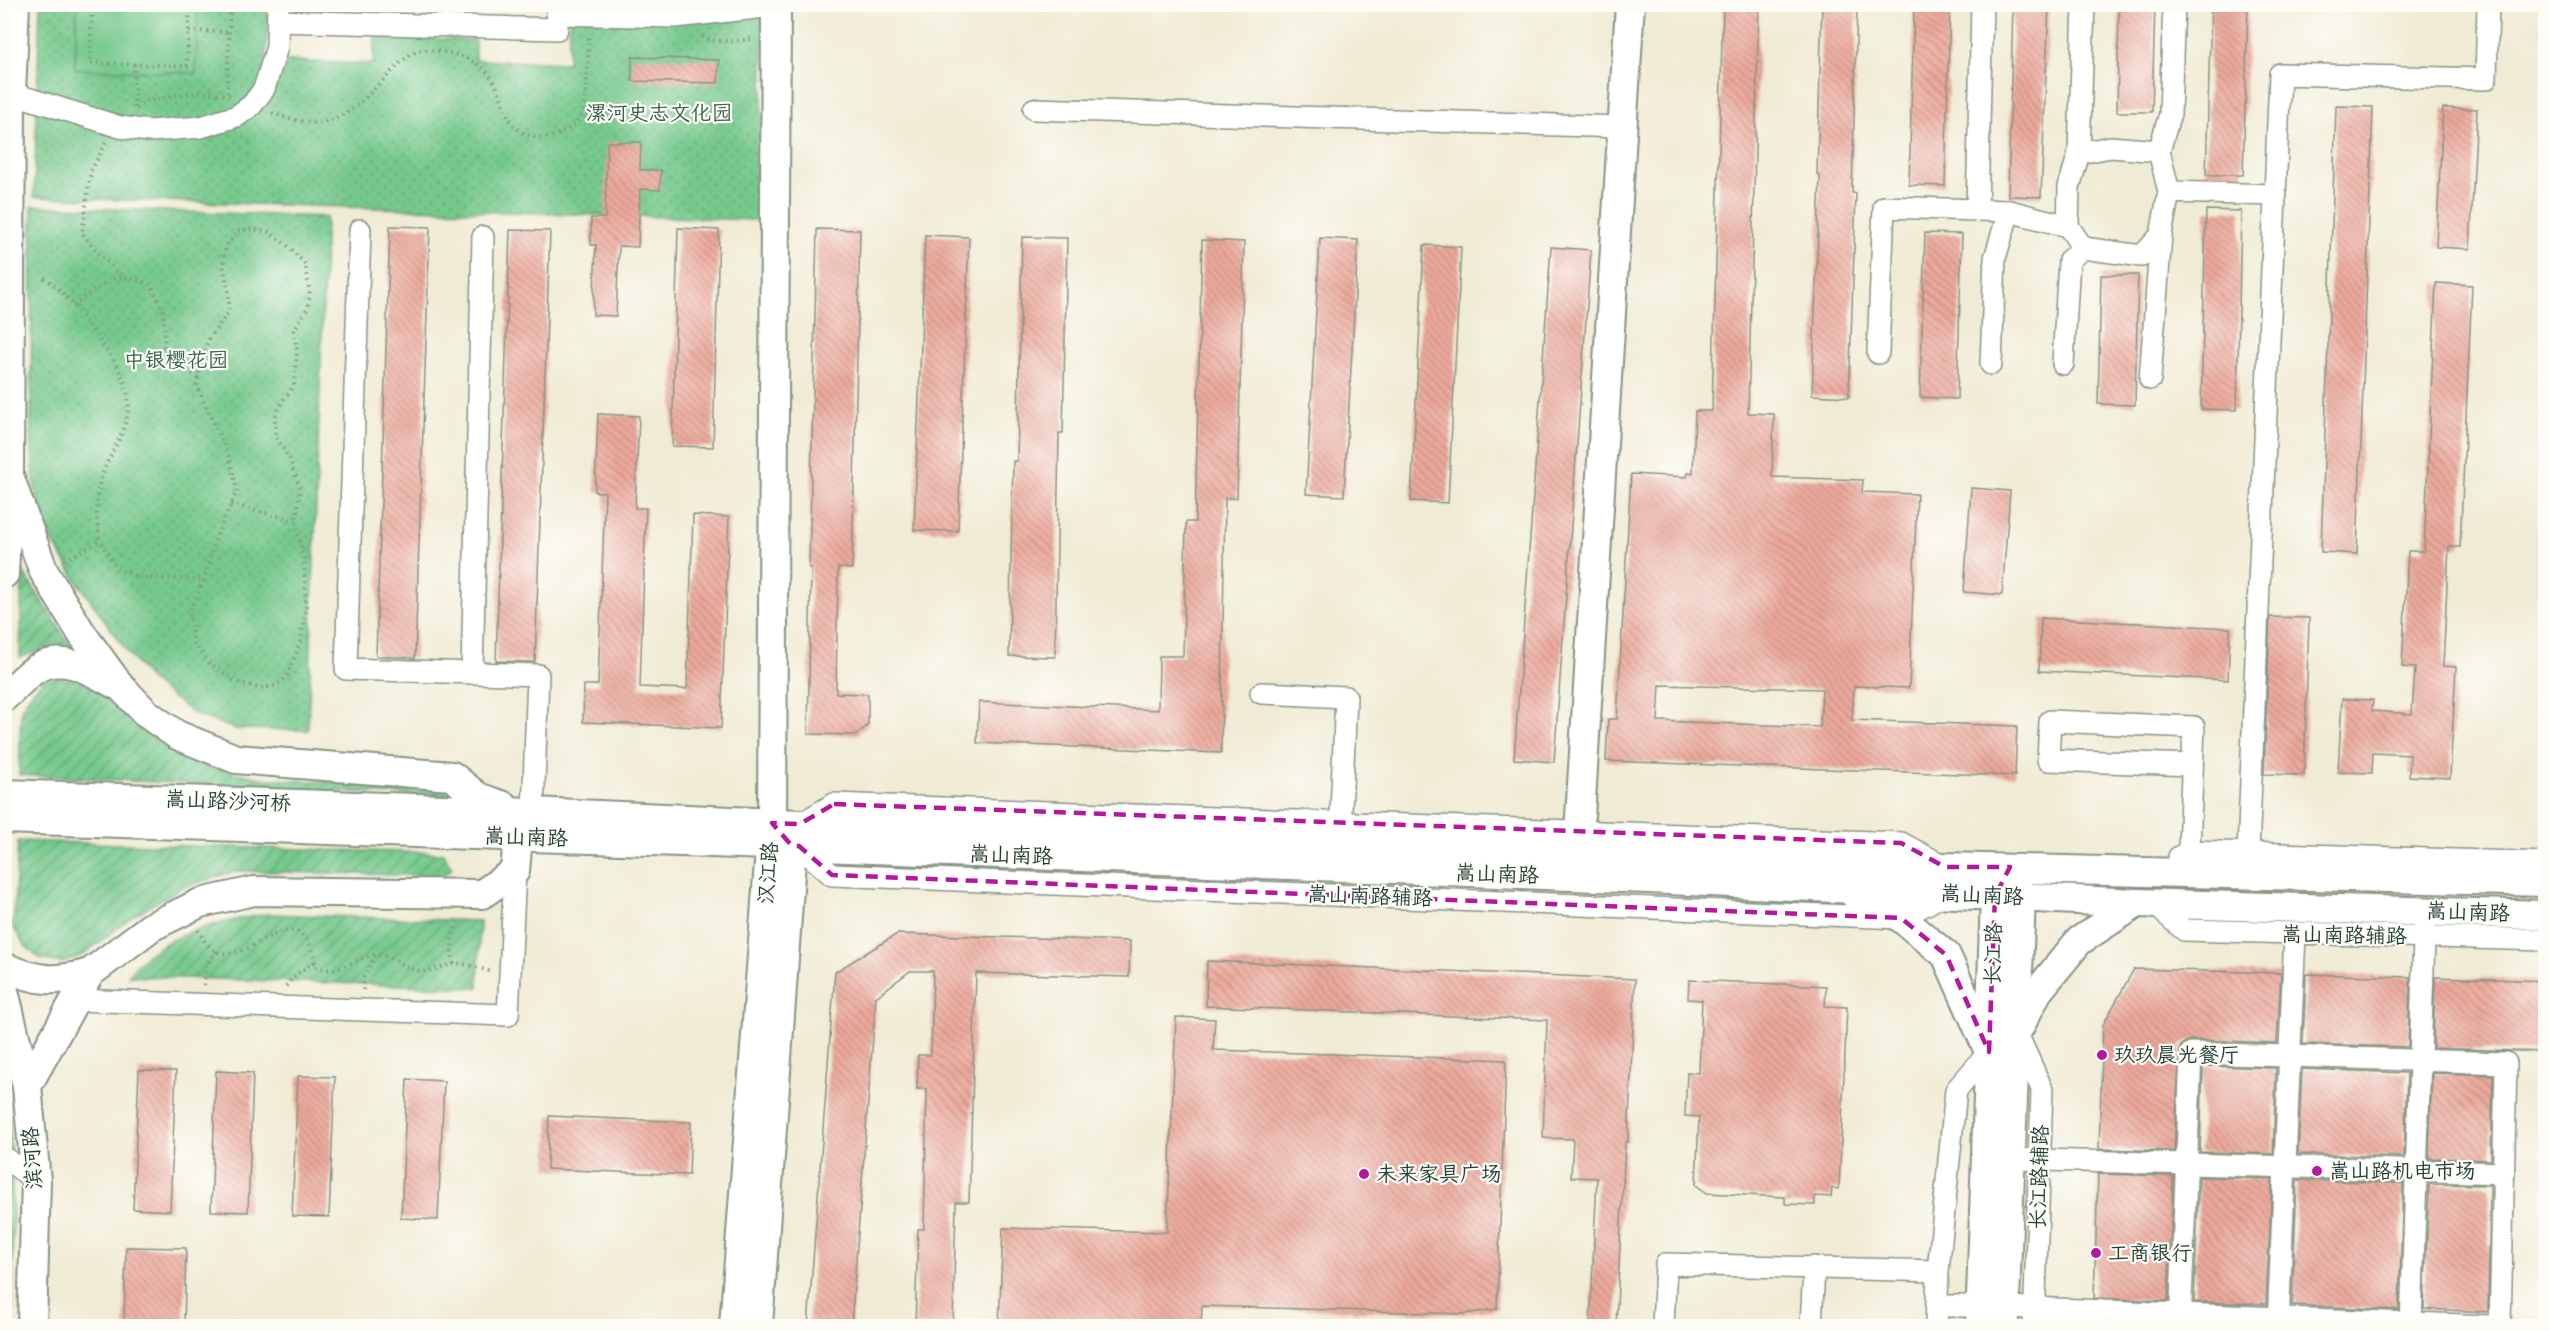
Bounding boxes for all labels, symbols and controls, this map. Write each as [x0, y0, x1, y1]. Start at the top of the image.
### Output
park label: 漯河史志文化园 [586, 100, 733, 126]
park label: 中银樱花园 [124, 347, 229, 373]
street label: 嵩山路沙河桥 [165, 786, 291, 816]
street label: 嵩山南路 [484, 823, 568, 851]
street label: 汉江路 [753, 841, 783, 905]
street label: 嵩山南路 [969, 841, 1053, 869]
street label: 嵩山南路 [1455, 860, 1539, 888]
street label: 嵩山南路 [1939, 880, 2025, 910]
street label: 嵩山南路辅路 [1307, 881, 1433, 911]
street label: 嵩山南路 [2426, 898, 2510, 926]
street label: 嵩山南路辅路 [2281, 921, 2407, 949]
street label: 长江路 [1979, 922, 2007, 986]
place label: 玖玖晨光餐厅 [2114, 1042, 2240, 1068]
marker: 玖玖晨光餐厅 [2095, 1048, 2109, 1062]
street label: 长江路辅路 [2024, 1124, 2054, 1230]
street label: 滨河路 [17, 1126, 47, 1190]
place label: 嵩山路机电市场 [2329, 1158, 2476, 1184]
place label: 未来家具广场 [1376, 1161, 1502, 1187]
marker: 嵩山路机电市场 [2310, 1164, 2324, 1178]
marker: 未来家具广场 [1357, 1167, 1371, 1181]
place label: 工商银行 [2108, 1240, 2192, 1266]
marker: 工商银行 [2089, 1246, 2103, 1260]

